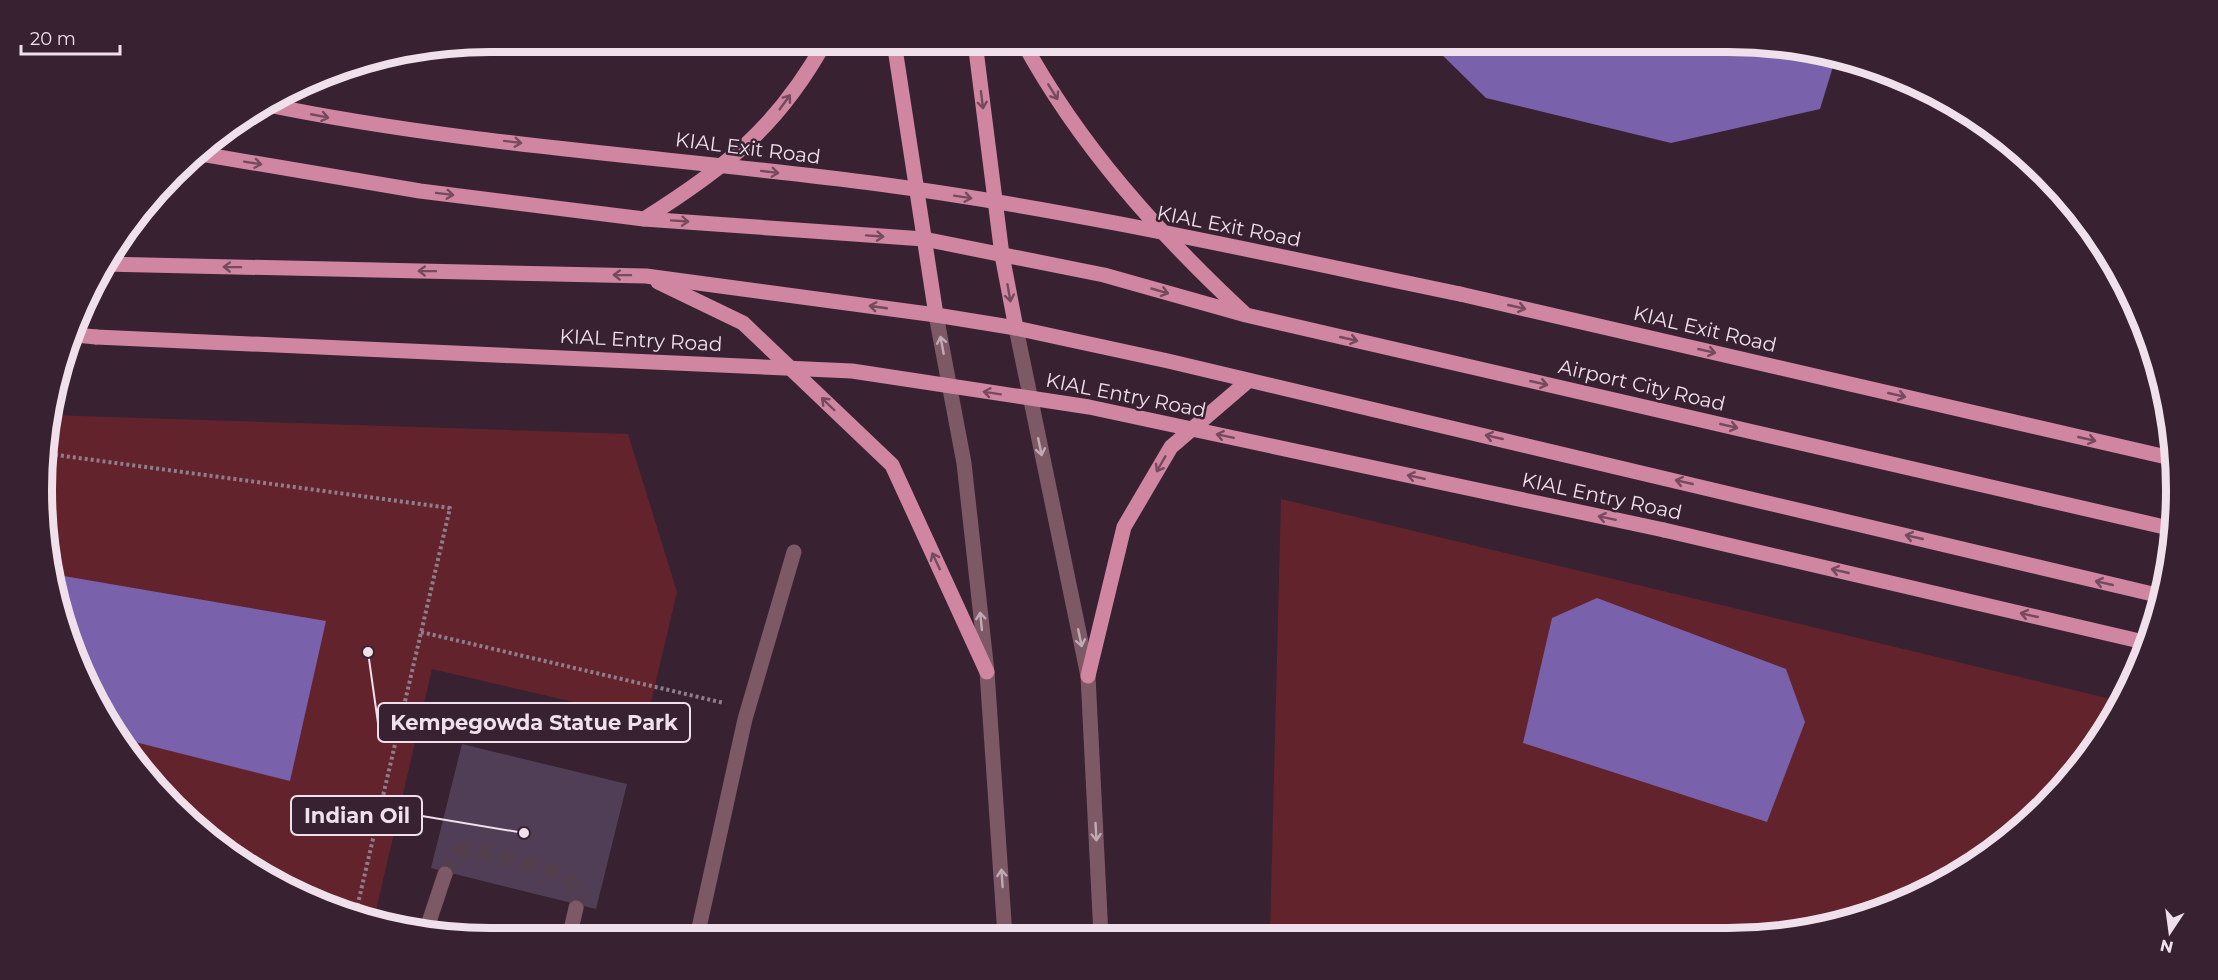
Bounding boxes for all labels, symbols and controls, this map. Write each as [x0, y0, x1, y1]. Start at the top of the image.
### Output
scale bar [21, 18, 120, 56]
text: 20 m [30, 28, 76, 50]
one-way arrow [1047, 83, 1059, 100]
one-way arrow [977, 90, 988, 109]
one-way arrow [779, 95, 791, 111]
one-way arrow [310, 111, 329, 122]
street label: KIAL Exit Road [674, 127, 822, 169]
one-way arrow [503, 137, 523, 148]
one-way arrow [242, 157, 262, 168]
one-way arrow [759, 166, 779, 177]
one-way arrow [435, 188, 455, 199]
one-way arrow [952, 192, 972, 203]
street label: KIAL Exit Road [1155, 200, 1303, 252]
one-way arrow [670, 216, 690, 227]
one-way arrow [864, 231, 884, 242]
one-way arrow [223, 261, 243, 273]
one-way arrow [418, 265, 438, 277]
one-way arrow [613, 269, 633, 281]
one-way arrow [1004, 283, 1015, 302]
one-way arrow [1150, 286, 1169, 297]
one-way arrow [869, 301, 889, 312]
one-way arrow [1507, 301, 1526, 313]
street label: KIAL Exit Road [1631, 301, 1779, 357]
street label: KIAL Entry Road [559, 324, 723, 356]
one-way arrow [1339, 333, 1358, 345]
one-way arrow [936, 336, 947, 355]
one-way arrow [1697, 345, 1716, 357]
street label: Airport City Road [1556, 354, 1728, 416]
street label: KIAL Entry Road [1044, 368, 1208, 422]
one-way arrow [1529, 377, 1548, 389]
one-way arrow [983, 387, 1003, 398]
one-way arrow [1887, 390, 1906, 401]
one-way arrow [821, 397, 836, 411]
one-way arrow [1719, 421, 1738, 433]
one-way arrow [1216, 430, 1235, 442]
one-way arrow [1485, 431, 1504, 442]
one-way arrow [2077, 434, 2096, 445]
one-way arrow [1035, 437, 1047, 456]
one-way arrow [1154, 456, 1166, 473]
street label: KIAL Entry Road [1520, 467, 1684, 525]
one-way arrow [1407, 471, 1426, 482]
one-way arrow [1675, 476, 1694, 488]
one-way arrow [1597, 511, 1616, 523]
one-way arrow [1905, 531, 1924, 543]
one-way arrow [930, 553, 942, 571]
one-way arrow [1830, 565, 1850, 576]
one-way arrow [2095, 576, 2114, 588]
one-way arrow [2020, 609, 2039, 621]
one-way arrow [975, 611, 986, 631]
one-way arrow [1075, 628, 1087, 647]
callout: Kempegowda Statue Park [378, 703, 690, 742]
text: Kempegowda Statue Park [390, 710, 678, 735]
callout: Indian Oil [291, 796, 422, 835]
text: Indian Oil [304, 803, 410, 828]
one-way arrow [1091, 821, 1102, 841]
one-way arrow [996, 869, 1007, 889]
north arrow [2140, 902, 2200, 962]
text: N [2158, 935, 2175, 957]

